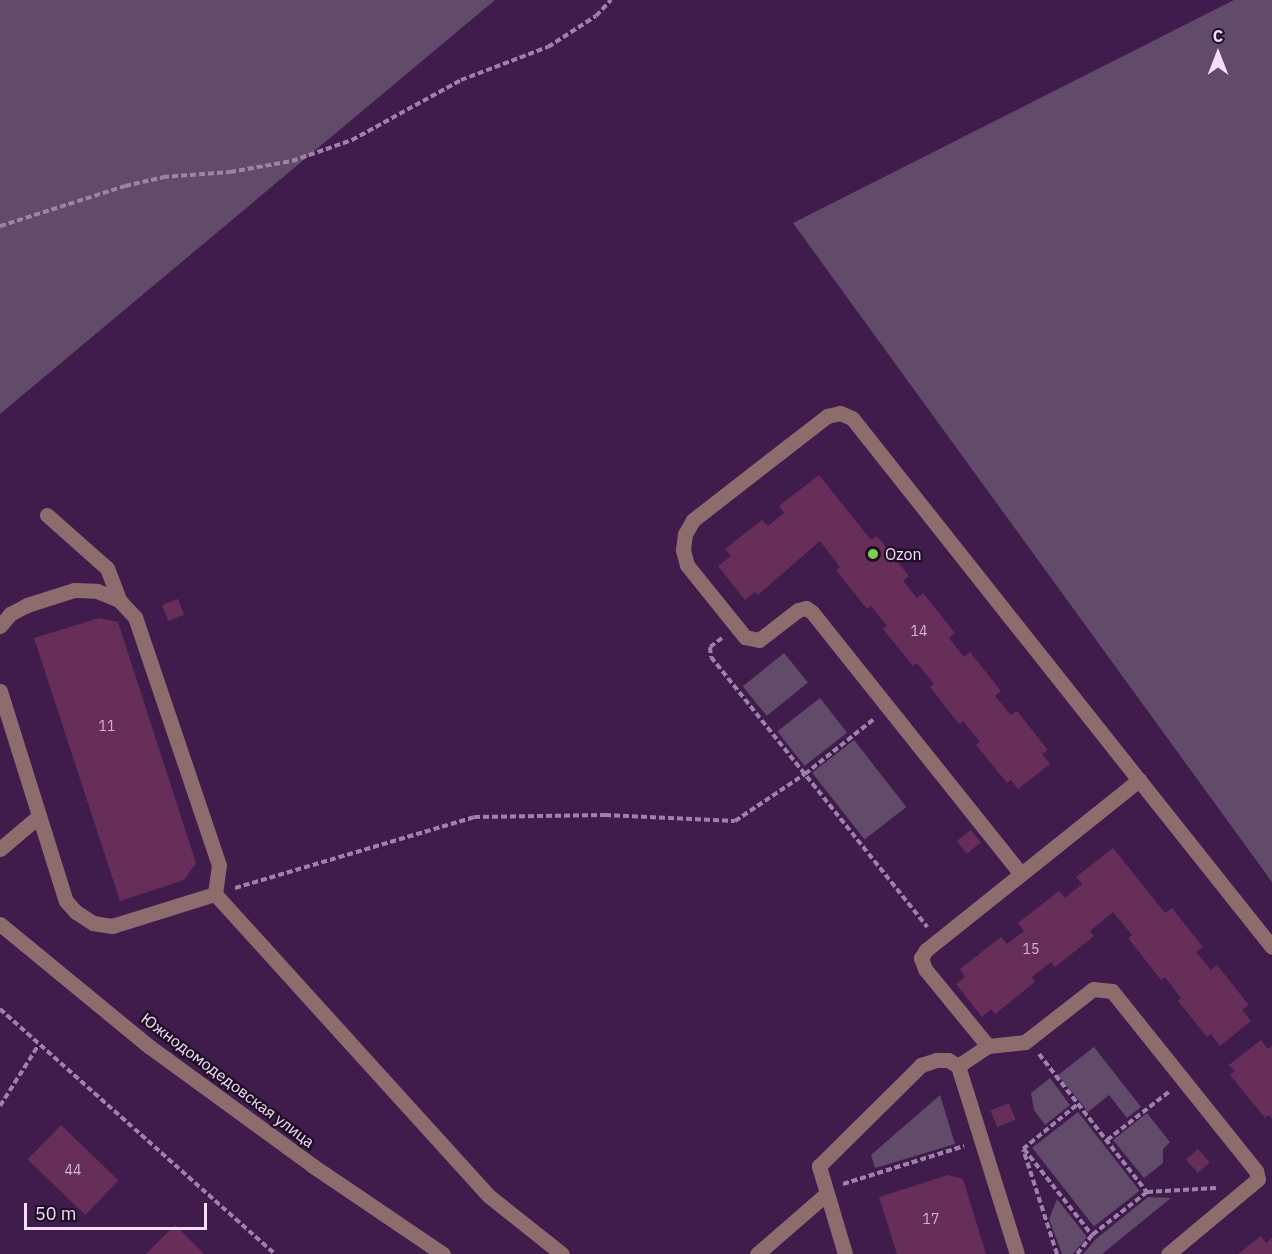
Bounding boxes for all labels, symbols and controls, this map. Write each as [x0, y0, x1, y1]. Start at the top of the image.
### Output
north arrow [1188, 24, 1248, 84]
text: С [1213, 26, 1223, 46]
place label: Ozon [885, 544, 922, 564]
marker: Ozon [866, 547, 880, 561]
house number: 14 [911, 623, 927, 639]
house number: 11 [99, 718, 115, 734]
house number: 15 [1023, 941, 1039, 957]
street label: Южнодомодедовская улица [138, 1009, 318, 1151]
house number: 44 [65, 1162, 81, 1178]
scale bar [27, 1191, 210, 1229]
text: 50 m [35, 1202, 77, 1225]
house number: 17 [923, 1211, 939, 1227]

